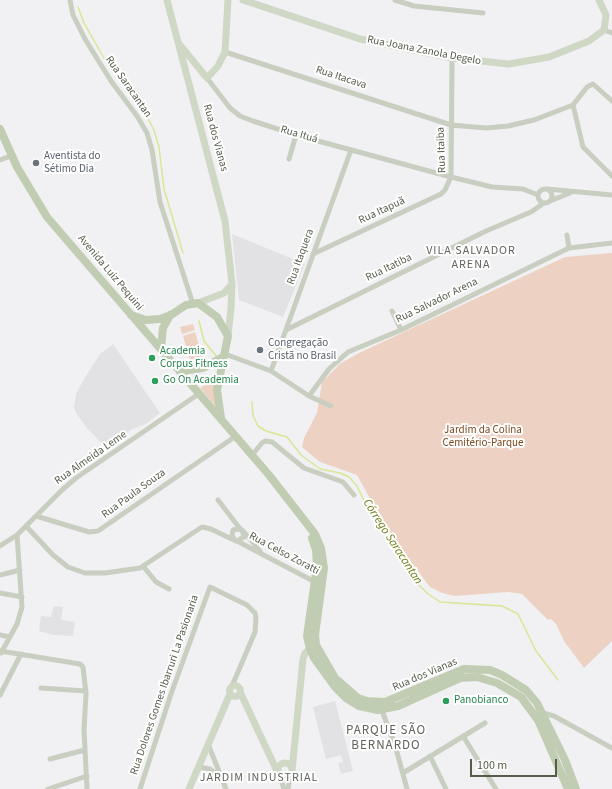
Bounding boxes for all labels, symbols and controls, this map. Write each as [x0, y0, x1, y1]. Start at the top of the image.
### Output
street label: Rua Joana Zanola Degelo [366, 33, 482, 69]
street label: Rua Saracantan [102, 54, 154, 120]
street label: Rua Itacava [314, 64, 368, 92]
street label: Rua dos Vianas [200, 103, 230, 173]
street label: Rua Ituá [279, 123, 319, 147]
street label: Rua Itaiba [435, 127, 449, 173]
place label: Aventista do Sétimo Dia [44, 150, 101, 176]
marker: Aventista do Sétimo Dia [31, 158, 41, 168]
street label: Rua Itapuã [357, 195, 407, 227]
street label: Rua Itaquera [285, 227, 317, 287]
street label: Avenida Luiz Pequini [74, 232, 146, 314]
district label: VILA SALVADOR ARENA [426, 244, 516, 272]
street label: Rua Itatiba [364, 251, 414, 285]
street label: Rua Salvador Arena [394, 275, 480, 327]
place label: Congregação Cristã no Brasil [268, 337, 336, 363]
place label: Academia Corpus Fitness [160, 345, 228, 371]
marker: Congregação Cristã no Brasil [255, 345, 265, 355]
marker: Academia Corpus Fitness [147, 353, 157, 363]
place label: Go On Academia [163, 374, 239, 388]
marker: Go On Academia [150, 376, 160, 386]
park label: Jardim da Colina Cemitério-Parque [442, 424, 524, 450]
street label: Rua Almeida Leme [52, 428, 130, 488]
street label: Rua Paula Souza [100, 466, 168, 522]
water label: Córrego Saracantan [359, 497, 425, 587]
street label: Rua Celso Zoratti [247, 530, 321, 578]
street label: Rua Dolores Gomes Ibarruri La Pasionaria [128, 593, 202, 777]
street label: Rua dos Vianas [391, 655, 459, 695]
place label: Panobianco [454, 694, 508, 708]
marker: Panobianco [441, 696, 451, 706]
district label: PARQUE SÃO BERNARDO [346, 723, 426, 754]
scale bar [472, 751, 559, 777]
text: 100 m [477, 757, 507, 774]
district label: JARDIM INDUSTRIAL [200, 771, 318, 785]

